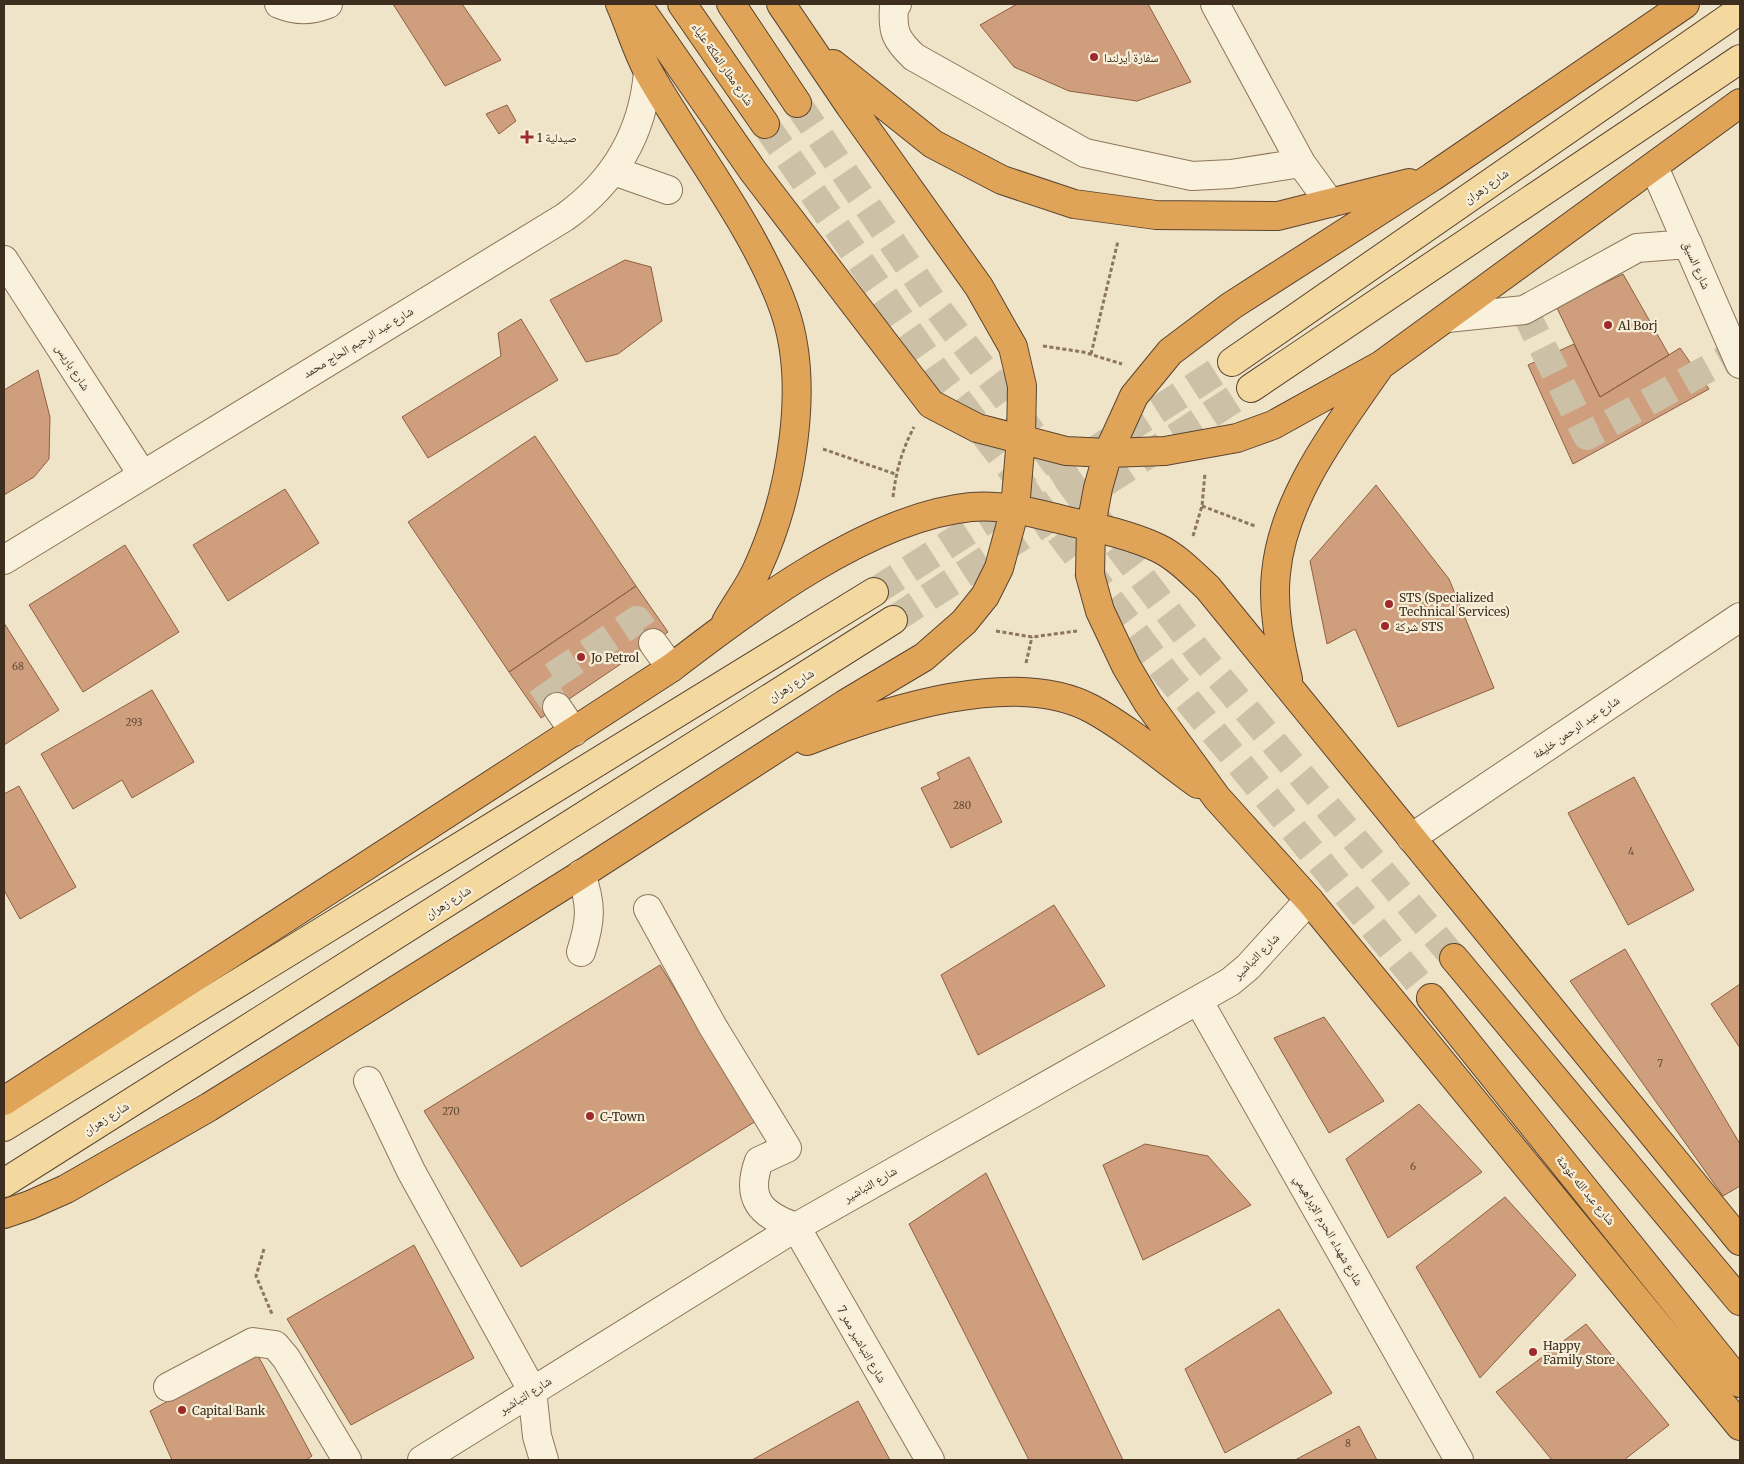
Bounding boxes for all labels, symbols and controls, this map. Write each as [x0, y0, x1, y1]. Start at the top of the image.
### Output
street label: شارع مطار الملكة علياء [688, 20, 757, 109]
place label: سفارة أيرلندا [1104, 50, 1158, 65]
marker: سفارة أيرلندا [1088, 51, 1100, 63]
place label: صيدلية 1 [537, 130, 577, 145]
marker: صيدلية 1 [521, 131, 533, 143]
street label: شارع زهران [1461, 165, 1512, 208]
street label: شارع السيق [1679, 239, 1714, 292]
street label: شارع عبد الرحيم الحاج محمد [300, 303, 417, 382]
place label: Al Borj [1617, 318, 1658, 333]
marker: Al Borj [1602, 319, 1614, 331]
street label: شارع باريس [51, 341, 94, 394]
place label: STS (Specialized Technical Services) [1399, 590, 1510, 619]
marker: STS (Specialized Technical Services) [1383, 598, 1395, 610]
place label: شركة STS [1395, 619, 1443, 634]
marker: شركة STS [1379, 620, 1391, 632]
place label: Jo Petrol [590, 650, 639, 665]
marker: Jo Petrol [575, 651, 587, 663]
house number: 68 [12, 660, 24, 673]
street label: شارع زهران [765, 665, 817, 706]
street label: شارع عبد الرحمن خليفة [1530, 692, 1623, 762]
house number: 293 [125, 716, 143, 729]
house number: 280 [953, 799, 971, 812]
house number: 4 [1628, 845, 1634, 858]
street label: شارع زهران [422, 882, 474, 923]
street label: شارع التباشير [1229, 930, 1283, 984]
house number: 7 [1657, 1057, 1663, 1070]
street label: شارع زهران [80, 1098, 132, 1139]
house number: 270 [442, 1105, 460, 1118]
place label: C-Town [600, 1109, 645, 1124]
marker: C-Town [584, 1110, 596, 1122]
street label: شارع عبد الله غوشة [1553, 1152, 1619, 1229]
house number: 6 [1410, 1160, 1416, 1173]
street label: شارع التباشير [840, 1163, 900, 1207]
street label: شارع شهداء الحرم الإبراهيمي [1289, 1172, 1367, 1290]
street label: شارع التباشير ممر 7 [833, 1303, 890, 1386]
place label: Happy Family Store [1543, 1338, 1615, 1367]
marker: Happy Family Store [1527, 1346, 1539, 1358]
street label: شارع التباشير [495, 1373, 555, 1418]
place label: Capital Bank [192, 1403, 266, 1418]
marker: Capital Bank [176, 1404, 188, 1416]
house number: 8 [1345, 1437, 1351, 1450]

